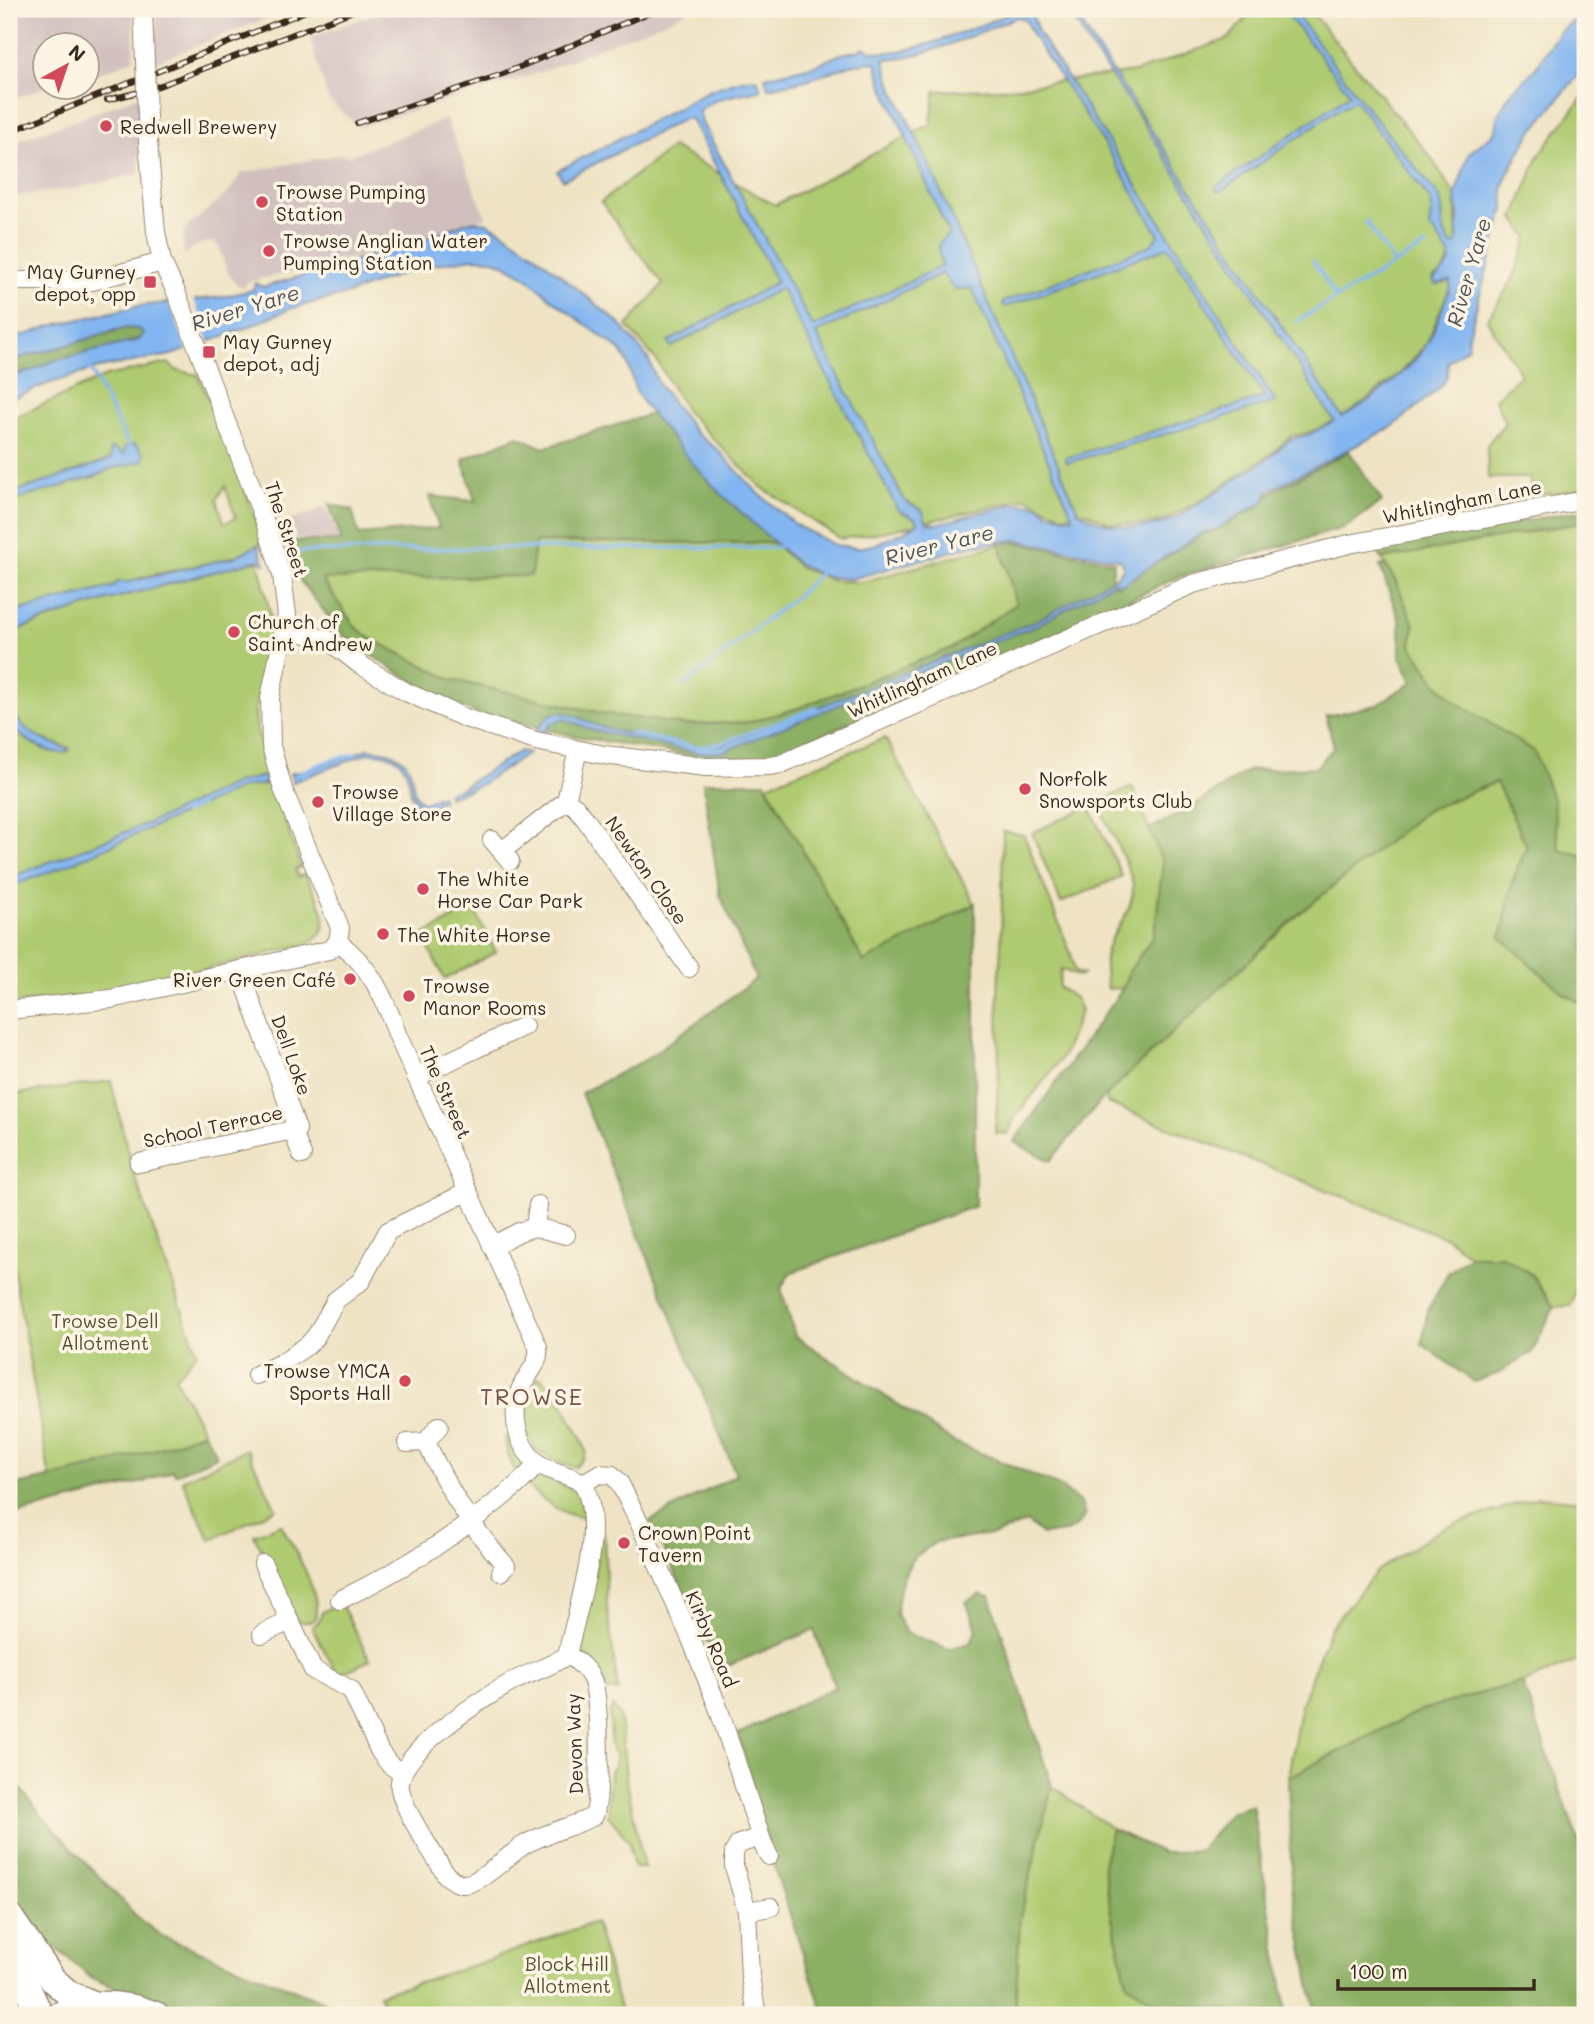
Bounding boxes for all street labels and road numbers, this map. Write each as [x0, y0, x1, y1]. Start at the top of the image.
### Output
street label: Whitlingham Lane [1380, 473, 1544, 529]
street label: The Street [260, 478, 314, 580]
street label: Whitlingham Lane [843, 635, 1001, 723]
street label: Newton Close [600, 811, 694, 929]
street label: Dell Loke [266, 1011, 318, 1099]
street label: The Street [414, 1041, 478, 1143]
street label: School Terrace [141, 1099, 285, 1153]
street label: Kirby Road [681, 1587, 743, 1691]
street label: Devon Way [560, 1693, 588, 1795]

